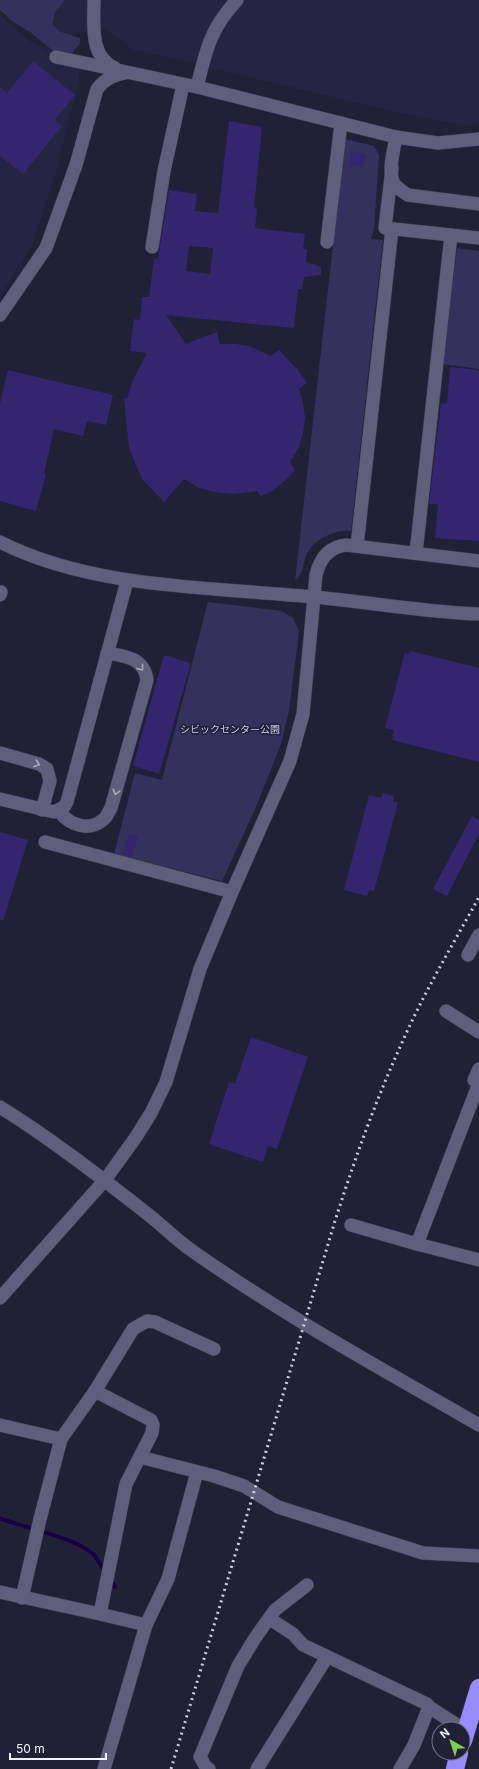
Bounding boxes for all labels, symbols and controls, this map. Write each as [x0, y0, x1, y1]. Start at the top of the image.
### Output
one-way arrow [137, 663, 144, 671]
park label: シビックセンター公園 [180, 723, 280, 735]
one-way arrow [34, 760, 41, 768]
one-way arrow [112, 788, 121, 795]
north arrow [431, 1721, 471, 1761]
text: N [437, 1725, 452, 1741]
scale bar [10, 1735, 106, 1761]
text: 50 m [16, 1741, 45, 1756]

